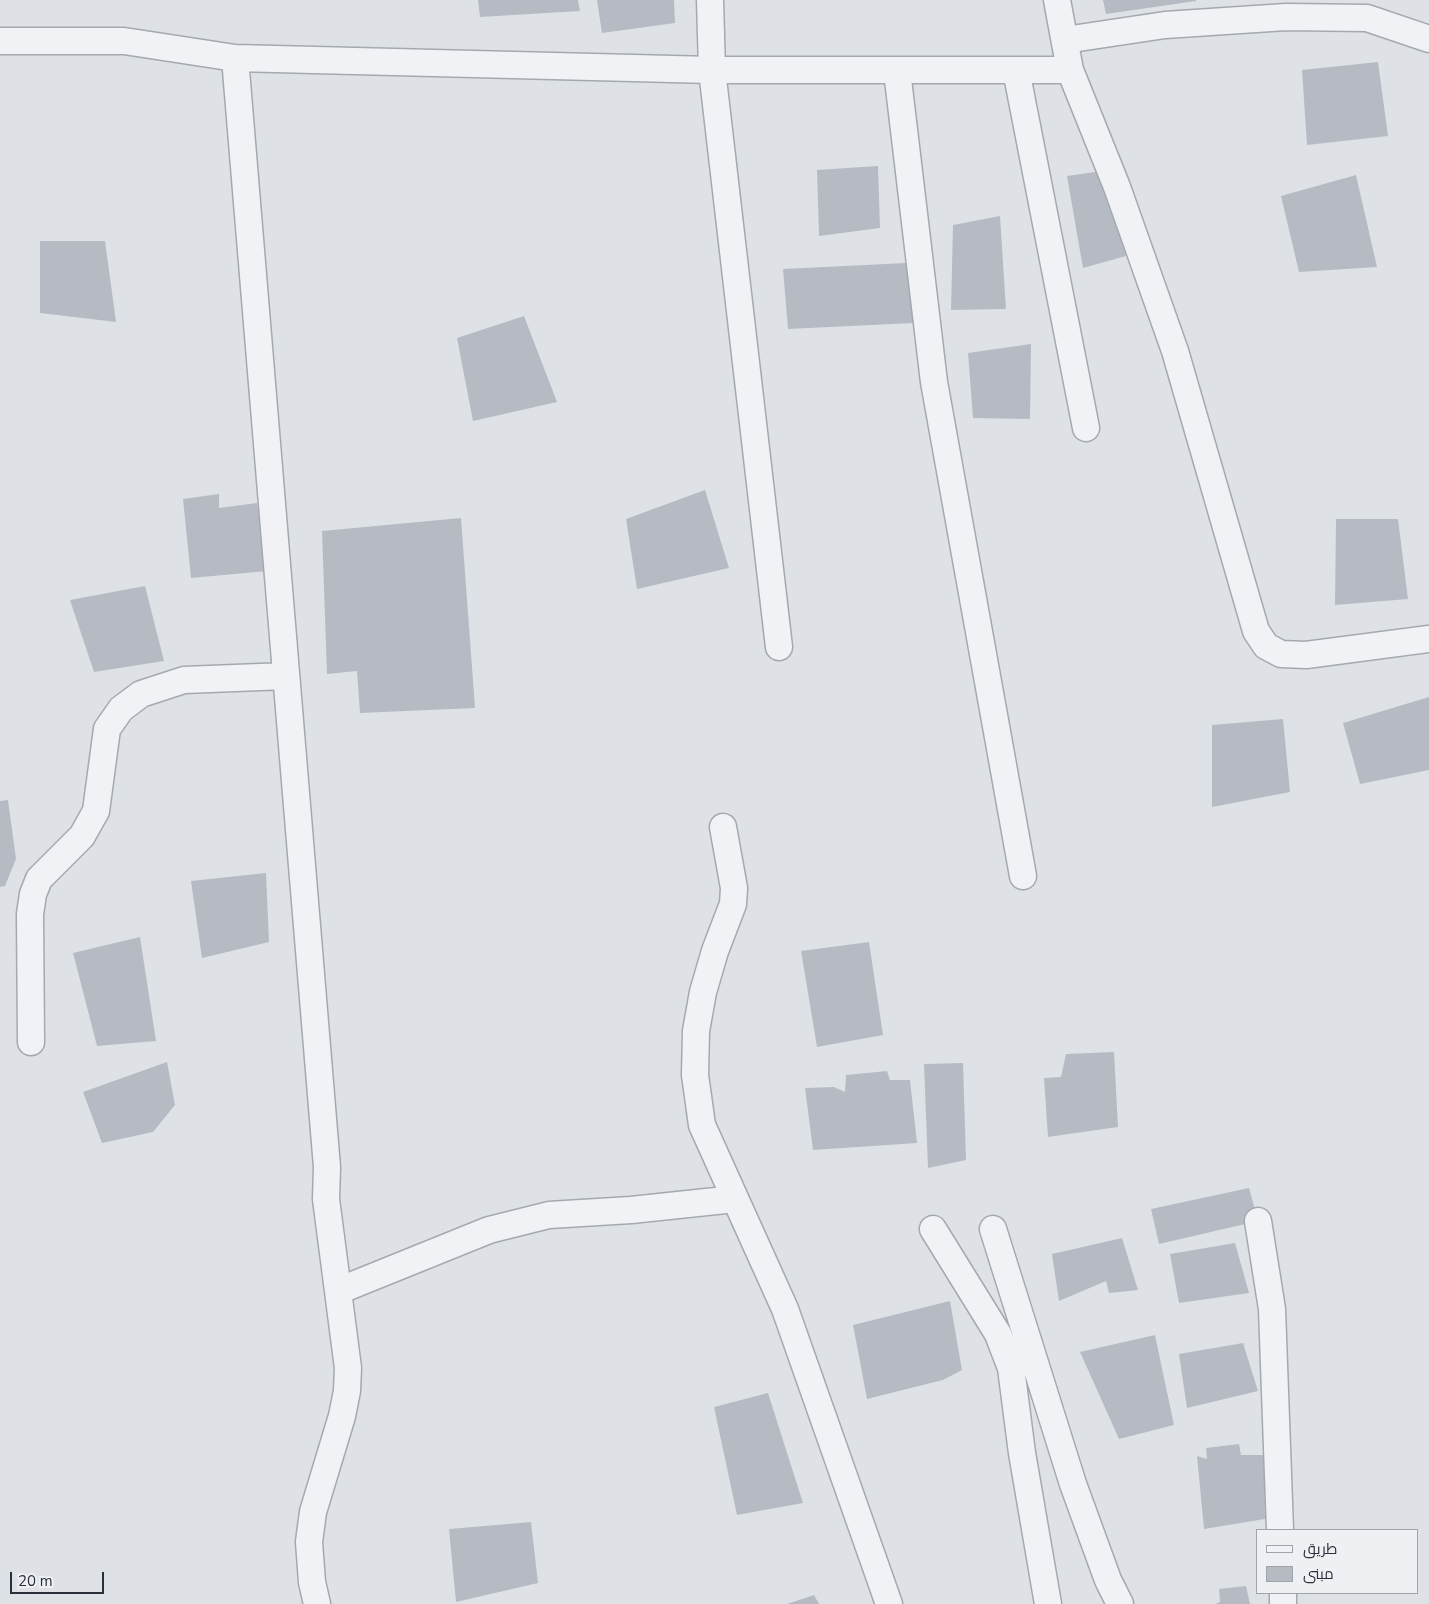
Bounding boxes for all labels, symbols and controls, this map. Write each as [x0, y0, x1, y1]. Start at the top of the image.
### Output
legend [1256, 1529, 1419, 1594]
text: طريق [1303, 1539, 1337, 1559]
scale bar [12, 1562, 106, 1594]
text: مبنى [1303, 1564, 1334, 1584]
text: 20 m [18, 1571, 53, 1591]

